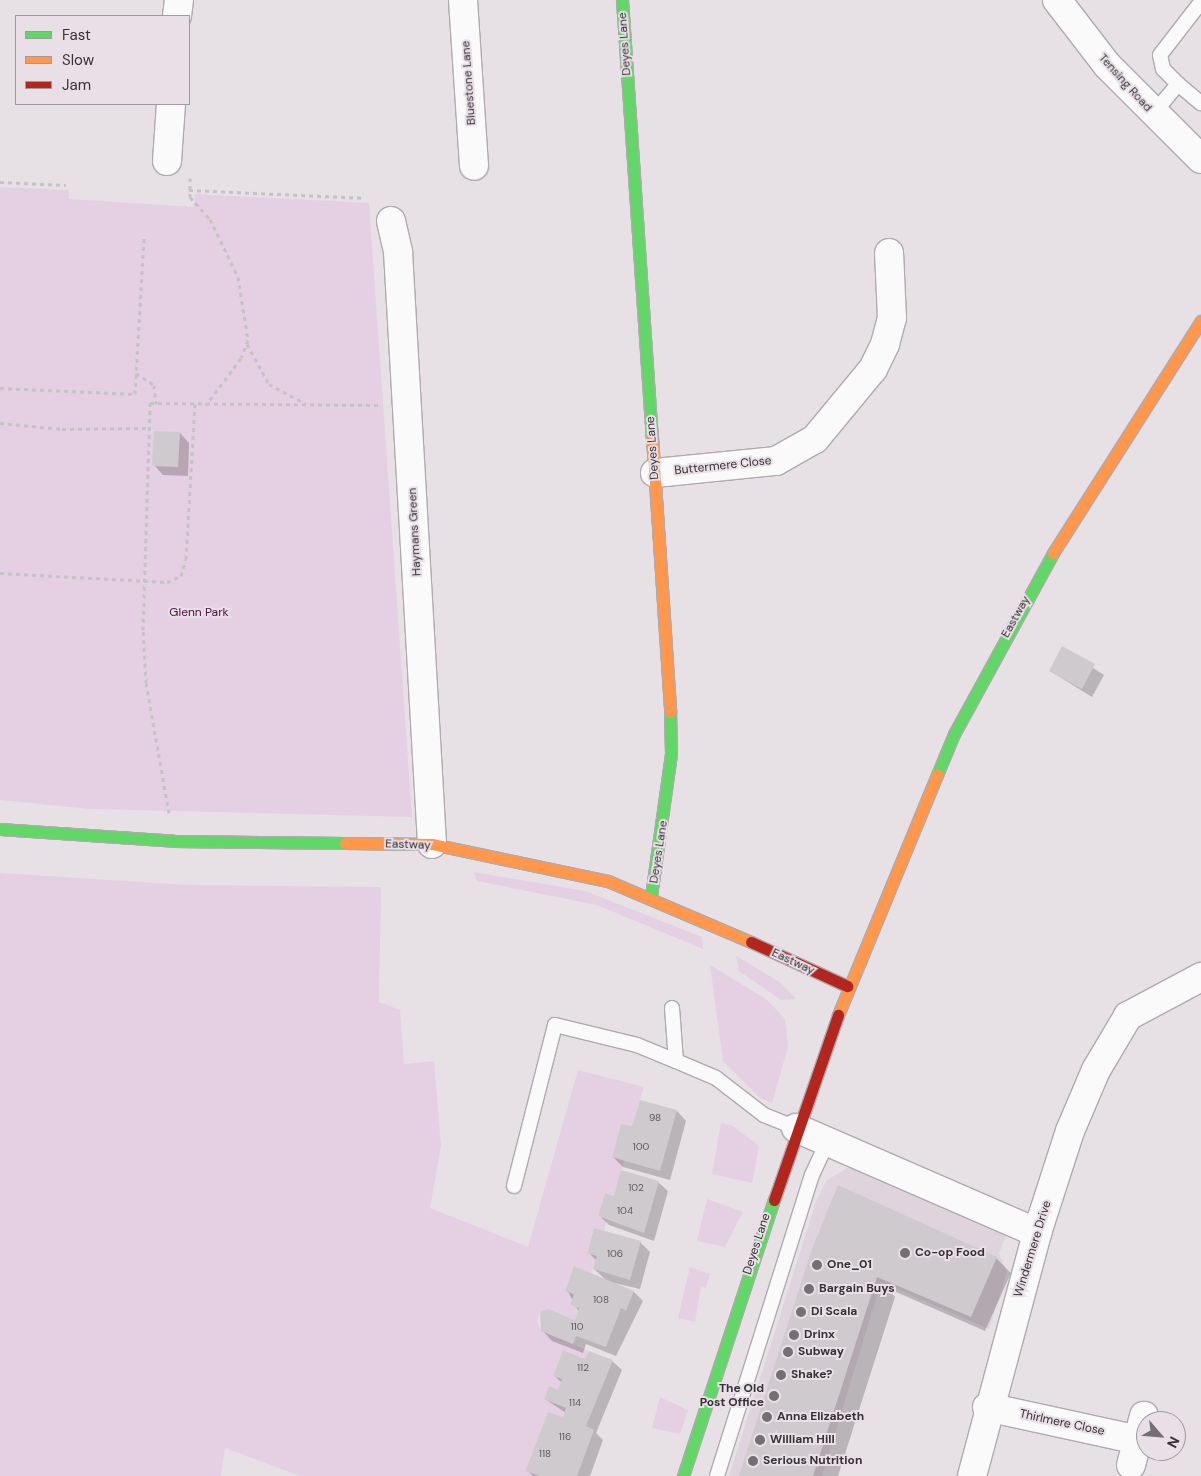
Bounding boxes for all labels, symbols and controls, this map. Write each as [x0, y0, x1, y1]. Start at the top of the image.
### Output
street label: Deyes Lane [616, 12, 634, 76]
legend [15, 15, 190, 105]
text: Fast [62, 25, 91, 45]
street label: Bluestone Lane [459, 40, 479, 126]
text: Slow [62, 50, 94, 70]
street label: Tensing Road [1095, 51, 1155, 115]
text: Jam [62, 75, 91, 95]
street label: Deyes Lane [644, 416, 662, 480]
street label: Buttermere Close [674, 454, 772, 478]
street label: Haymans Green [405, 488, 425, 576]
street label: Eastway [999, 594, 1033, 640]
park label: Glenn Park [169, 606, 229, 620]
street label: Deyes Lane [647, 820, 671, 884]
street label: Eastway [385, 837, 431, 853]
street label: Eastway [769, 946, 817, 978]
house number: 98 [649, 1112, 661, 1124]
house number: 100 [633, 1141, 649, 1153]
house number: 102 [628, 1182, 644, 1194]
street label: Windermere Drive [1011, 1199, 1055, 1299]
house number: 104 [617, 1205, 633, 1217]
street label: Deyes Lane [740, 1212, 774, 1276]
place label: Co-op Food [915, 1246, 985, 1260]
marker: Co-op Food [899, 1247, 911, 1259]
house number: 106 [607, 1248, 623, 1260]
place label: One_01 [827, 1258, 872, 1272]
marker: One_01 [811, 1259, 823, 1271]
place label: Bargain Buys [819, 1282, 895, 1296]
marker: Bargain Buys [803, 1283, 815, 1295]
house number: 108 [593, 1294, 609, 1306]
place label: Di Scala [811, 1305, 857, 1319]
marker: Di Scala [795, 1306, 807, 1318]
house number: 110 [570, 1321, 584, 1333]
place label: Drinx [804, 1328, 835, 1342]
marker: Drinx [788, 1329, 800, 1341]
place label: Subway [798, 1345, 844, 1359]
marker: Subway [782, 1346, 794, 1358]
house number: 112 [577, 1362, 589, 1374]
place label: Shake? [791, 1368, 833, 1382]
marker: Shake? [775, 1369, 787, 1381]
place label: The Old Post Office [700, 1382, 764, 1410]
marker: The Old Post Office [768, 1390, 780, 1402]
house number: 114 [569, 1397, 581, 1409]
street label: Thirlmere Close [1018, 1407, 1106, 1439]
place label: Anna Elizabeth [777, 1410, 864, 1424]
marker: Anna Elizabeth [761, 1411, 773, 1423]
north arrow [1136, 1411, 1186, 1461]
house number: 116 [559, 1431, 571, 1443]
place label: William Hill [770, 1433, 835, 1447]
marker: William Hill [754, 1434, 766, 1446]
text: N [1163, 1434, 1184, 1451]
house number: 118 [539, 1448, 551, 1460]
place label: Serious Nutrition [763, 1454, 862, 1468]
marker: Serious Nutrition [747, 1455, 759, 1467]

